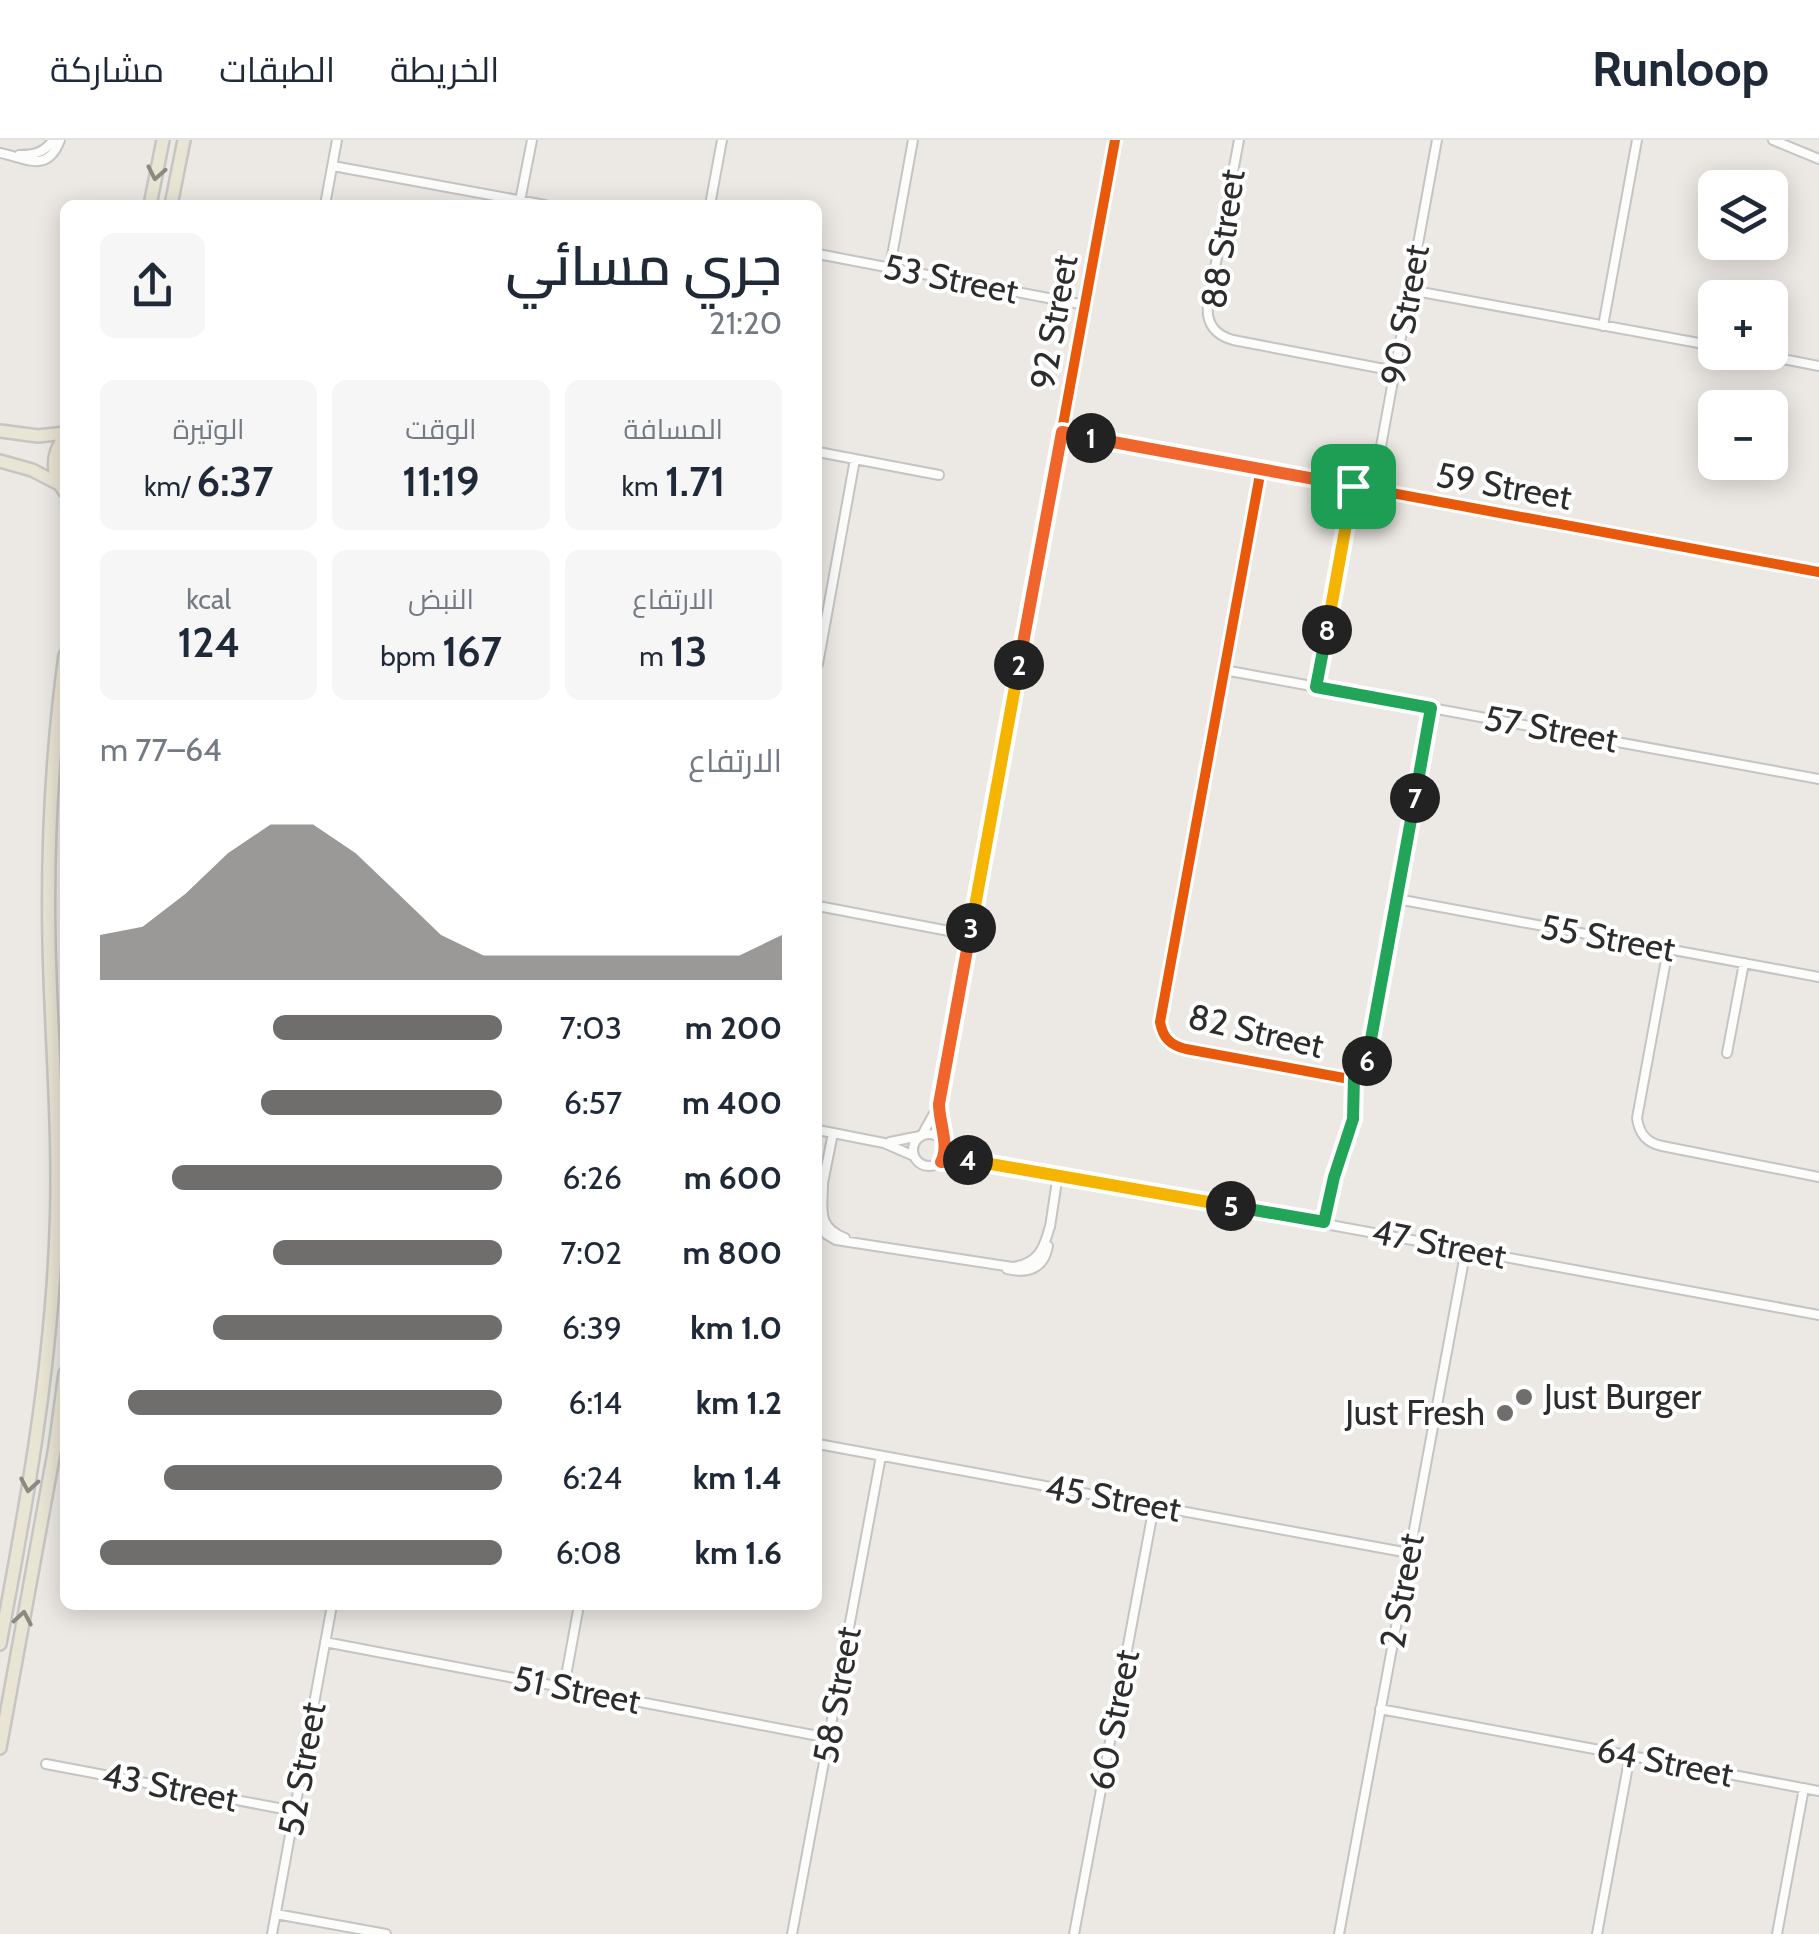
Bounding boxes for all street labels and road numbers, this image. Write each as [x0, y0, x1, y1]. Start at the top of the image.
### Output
street label: 88 Street [1191, 166, 1254, 311]
street label: 90 Street [1371, 241, 1438, 389]
street label: 53 Street [880, 244, 1022, 313]
street label: 92 Street [1021, 251, 1087, 393]
street label: 59 Street [1433, 452, 1575, 519]
street label: 57 Street [1481, 696, 1621, 761]
street label: 55 Street [1538, 905, 1679, 970]
street label: 82 Street [1184, 994, 1328, 1067]
street label: 47 Street [1368, 1209, 1510, 1278]
street label: 45 Street [1042, 1464, 1184, 1531]
street label: 2 Street [1370, 1530, 1433, 1652]
street label: 58 Street [803, 1623, 870, 1767]
street label: 60 Street [1079, 1646, 1148, 1794]
street label: 51 Street [510, 1656, 644, 1723]
street label: 52 Street [269, 1698, 334, 1839]
street label: 64 Street [1593, 1727, 1737, 1796]
street label: 43 Street [99, 1752, 242, 1821]

